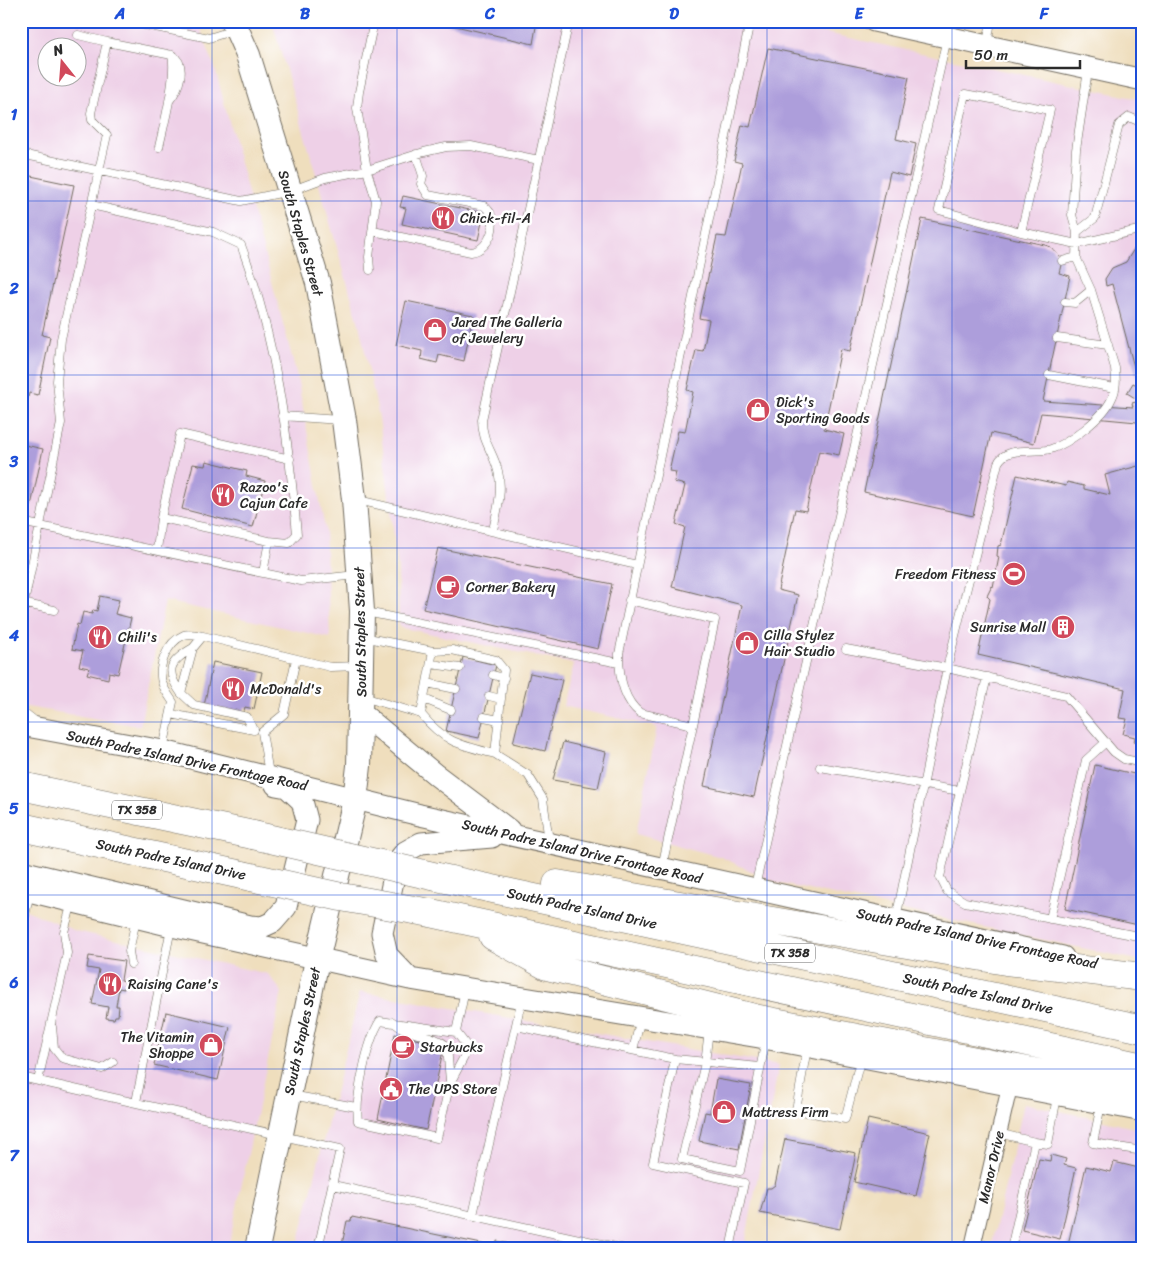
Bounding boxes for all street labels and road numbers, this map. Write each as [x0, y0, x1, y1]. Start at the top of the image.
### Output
street label: South Staples Street [271, 167, 331, 300]
street label: South Staples Street [347, 565, 374, 697]
street label: South Padre Island Drive Frontage Road [64, 723, 311, 799]
road number: TX 358 [112, 800, 162, 820]
street label: South Padre Island Drive Frontage Road [459, 812, 706, 892]
street label: South Padre Island Drive [93, 831, 248, 888]
street label: South Padre Island Drive [504, 880, 659, 937]
street label: South Padre Island Drive Frontage Road [854, 901, 1101, 977]
road number: TX 358 [765, 944, 815, 962]
street label: South Staples Street [277, 964, 329, 1097]
street label: South Padre Island Drive [900, 965, 1055, 1022]
street label: Manor Drive [971, 1128, 1012, 1206]

